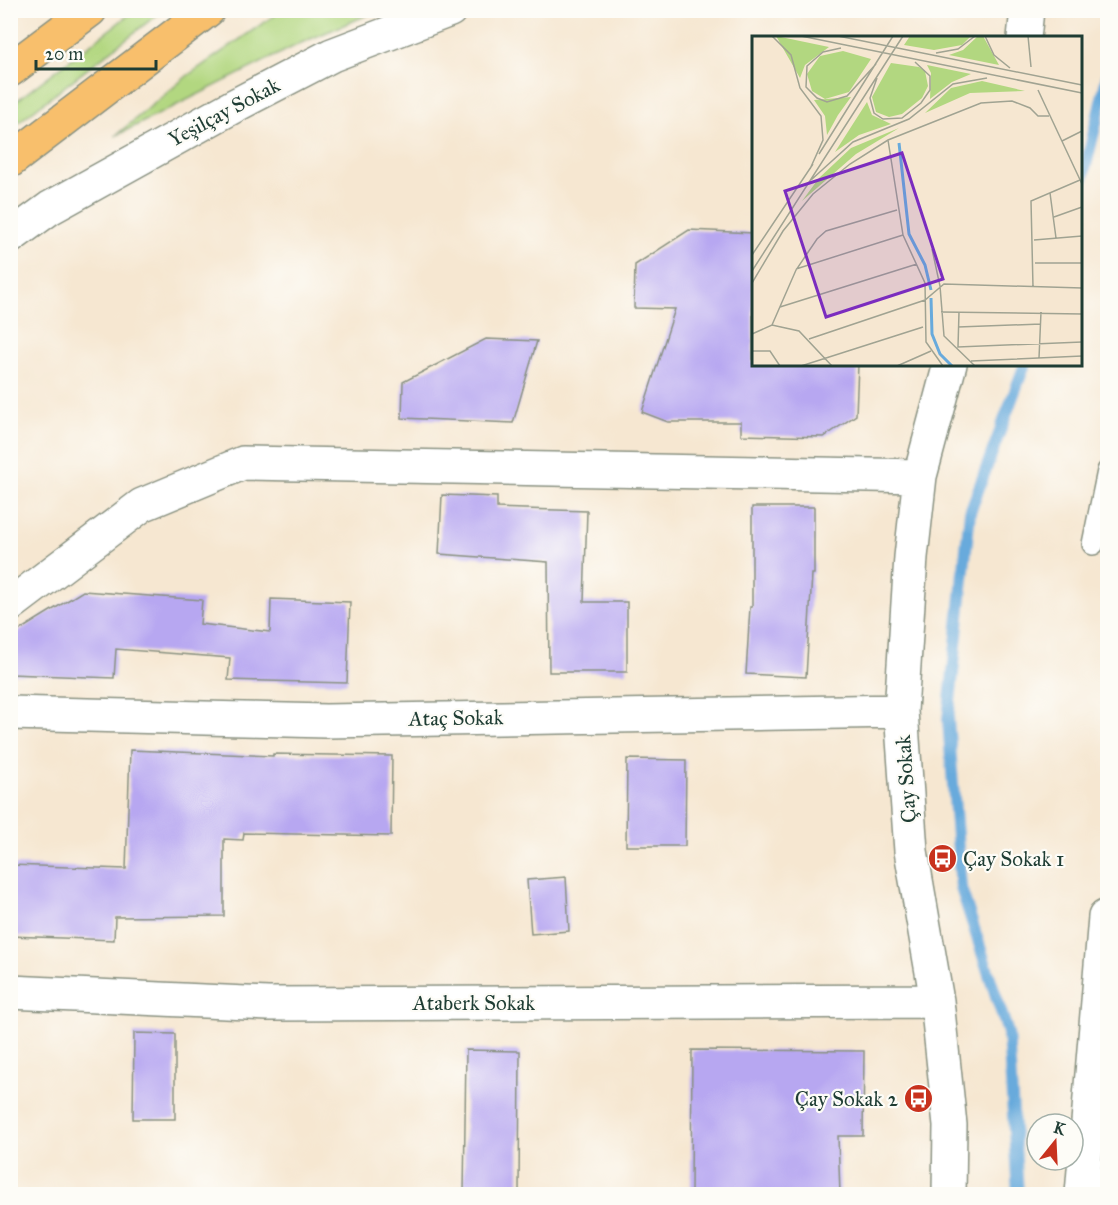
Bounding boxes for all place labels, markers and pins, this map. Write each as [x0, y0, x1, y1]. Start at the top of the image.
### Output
bus stop icon: Çay Sokak 1 [926, 843, 958, 875]
place label: Çay Sokak 1 [963, 846, 1064, 872]
bus stop icon: Çay Sokak 2 [903, 1083, 935, 1115]
place label: Çay Sokak 2 [795, 1086, 899, 1112]

